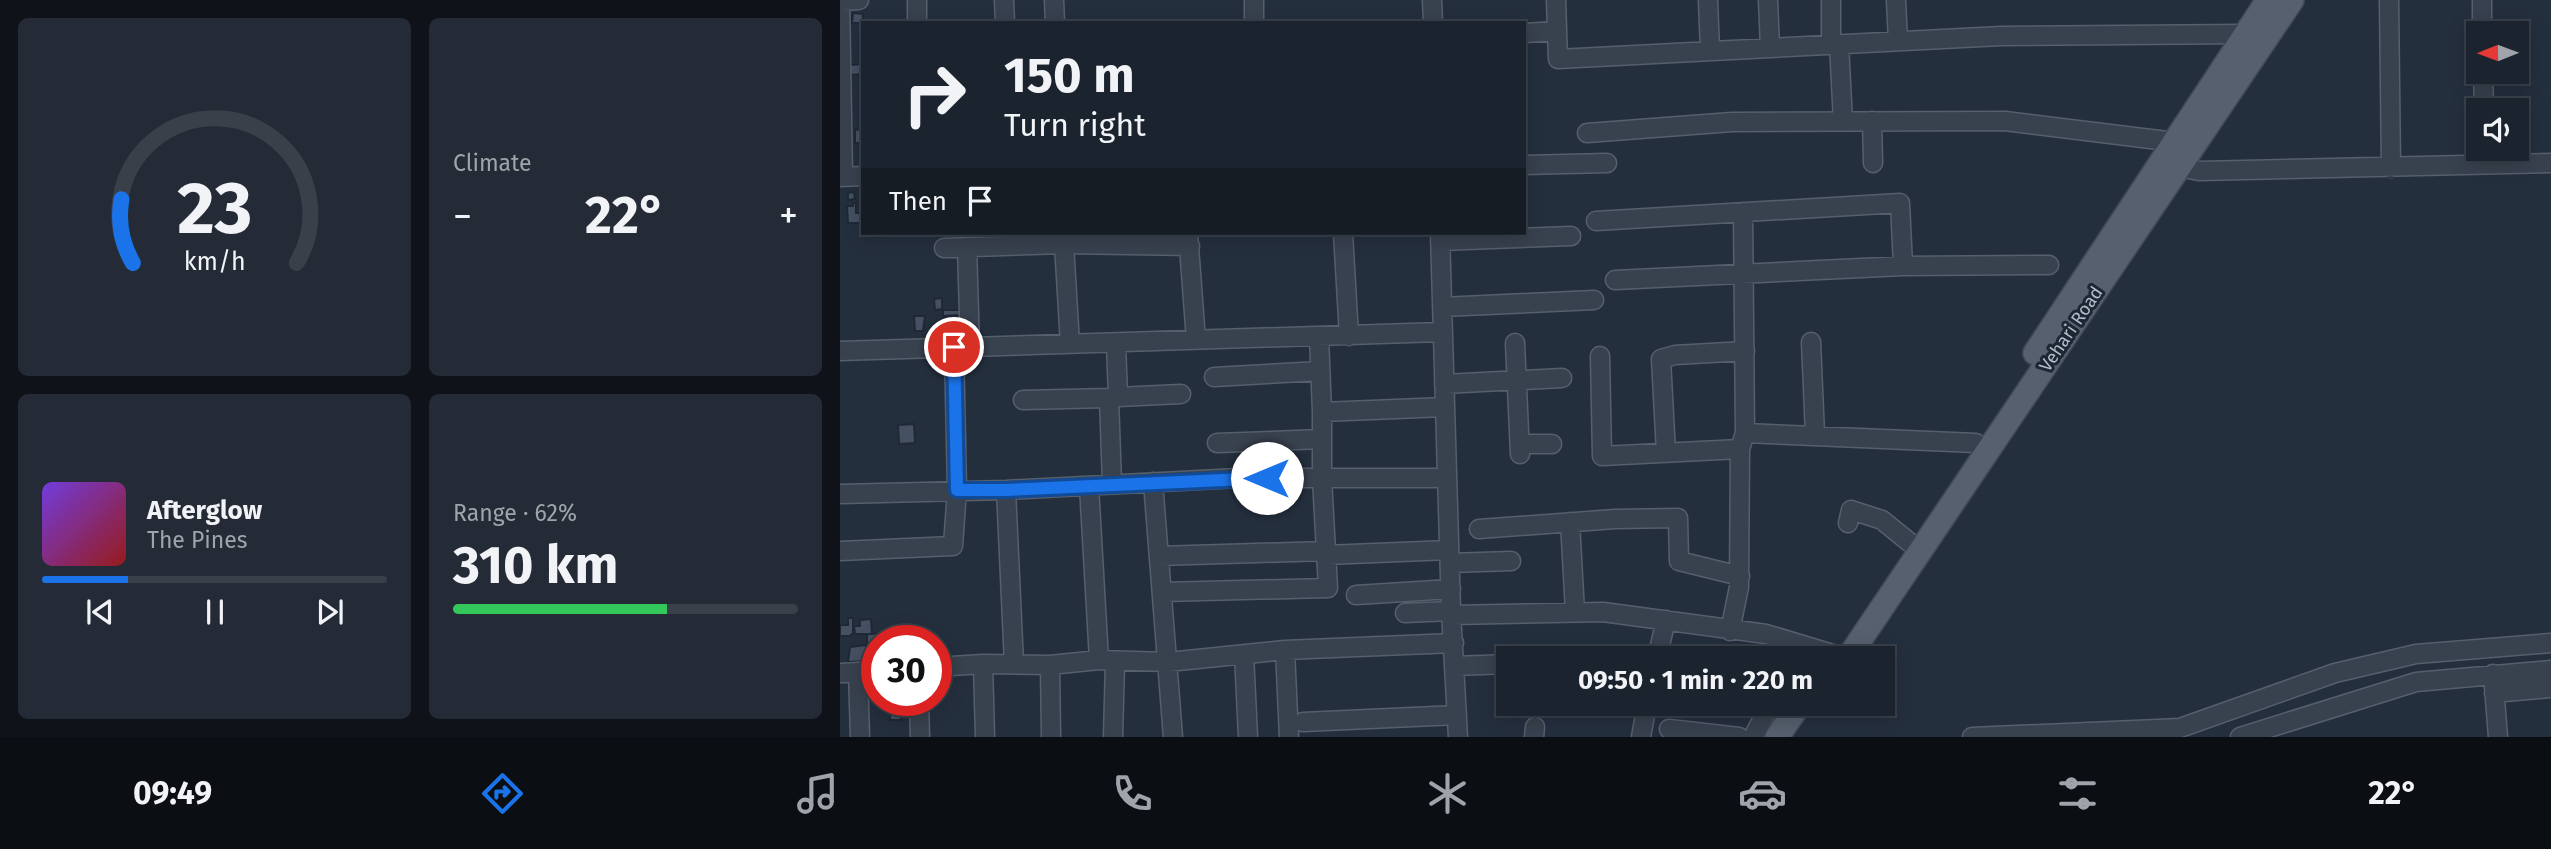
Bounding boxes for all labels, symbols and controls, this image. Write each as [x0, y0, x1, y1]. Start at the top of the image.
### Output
north arrow [2466, 21, 2529, 84]
map controls [2466, 21, 2529, 161]
text: 150 m [1004, 46, 1135, 105]
icon: right [889, 49, 980, 140]
button: sound [2466, 98, 2529, 161]
text: Turn right [1004, 106, 1146, 144]
text: Climate [453, 149, 532, 177]
text: 23 [177, 165, 252, 252]
icon: arrive [961, 182, 999, 220]
text: 22° [585, 184, 666, 247]
text: Then [889, 186, 947, 217]
text: − [453, 193, 472, 239]
text: + [779, 193, 798, 239]
text: km/h [184, 247, 245, 277]
street label: Vehari Road [2034, 282, 2108, 376]
pin [924, 317, 984, 377]
icon: arrive [935, 328, 973, 366]
position arrow [1230, 441, 1304, 515]
text: Afterglow [147, 495, 262, 526]
text: Range · 62% [453, 499, 577, 527]
text: The Pines [147, 526, 248, 554]
text: 310 km [453, 534, 618, 597]
icon: previous [81, 593, 119, 631]
icon: pause [196, 593, 234, 631]
icon: next [311, 593, 349, 631]
speed limit sign: 30 [861, 625, 952, 716]
text: 09:50 · 1 min · 220 m [1578, 665, 1813, 696]
icon: directions [478, 769, 527, 818]
icon: music [793, 769, 842, 818]
icon: phone [1108, 769, 1157, 818]
icon: climate [1423, 769, 1472, 818]
icon: car [1738, 769, 1787, 818]
icon: filters [2053, 769, 2102, 818]
text: 09:49 [133, 774, 212, 812]
text: 22° [2368, 774, 2418, 812]

